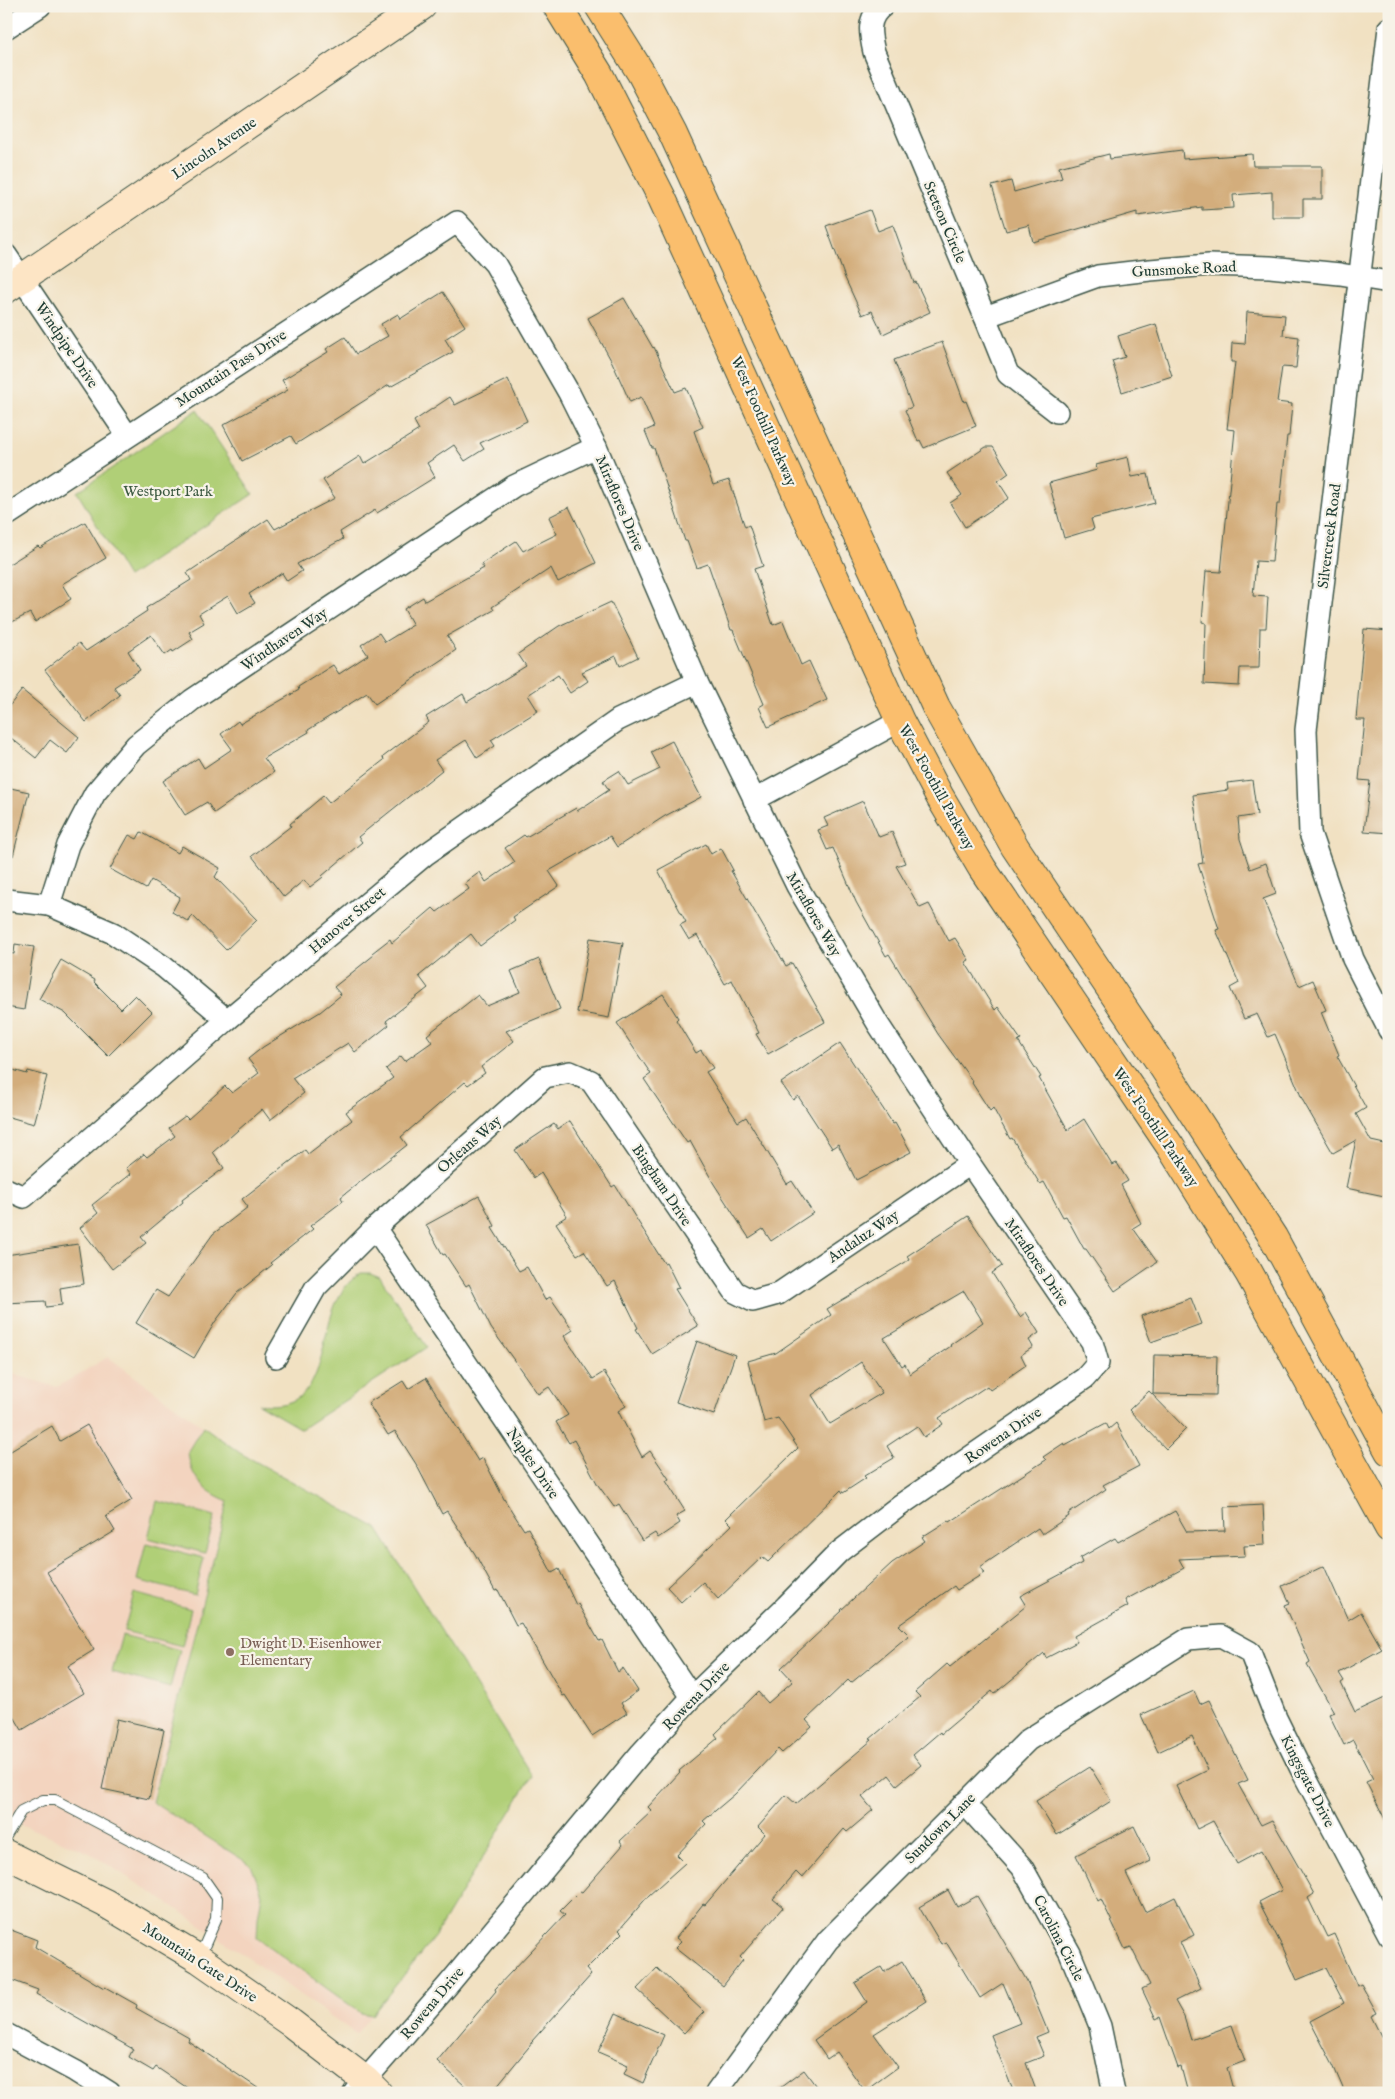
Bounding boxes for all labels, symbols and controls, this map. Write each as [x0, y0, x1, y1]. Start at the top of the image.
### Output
street label: Lincoln Avenue [168, 113, 260, 184]
street label: Stetson Circle [919, 178, 970, 266]
street label: Gunsmoke Road [1131, 257, 1238, 282]
street label: Windpipe Drive [31, 299, 102, 392]
street label: Mountain Pass Drive [172, 325, 290, 411]
street label: West Foothill Parkway [726, 353, 801, 490]
street label: Miraflores Drive [591, 452, 648, 554]
park label: Westport Park [123, 482, 214, 501]
street label: Silvercreek Road [1314, 482, 1345, 590]
street label: Windhaven Way [237, 603, 332, 675]
street label: West Foothill Parkway [894, 721, 979, 854]
street label: Miraflores Way [782, 869, 846, 960]
street label: Hanover Street [305, 883, 390, 958]
street label: West Foothill Parkway [1108, 1064, 1203, 1191]
street label: Orleans Way [433, 1111, 506, 1177]
street label: Bingham Drive [627, 1141, 696, 1230]
street label: Andaluz Way [823, 1205, 903, 1268]
street label: Miraflores Drive [1000, 1215, 1073, 1310]
street label: Rowena Drive [961, 1403, 1045, 1468]
street label: Naples Drive [502, 1424, 563, 1502]
place label: Dwight D. Eisenhower Elementary [240, 1634, 382, 1670]
marker: Dwight D. Eisenhower Elementary [224, 1646, 236, 1658]
street label: Rowena Drive [659, 1658, 734, 1735]
street label: Kingsgate Drive [1276, 1732, 1339, 1831]
street label: Sundown Lane [901, 1789, 980, 1868]
street label: Carolina Circle [1029, 1892, 1088, 1985]
street label: Mountain Gate Drive [139, 1918, 261, 2007]
street label: Rowena Drive [397, 1963, 468, 2043]

